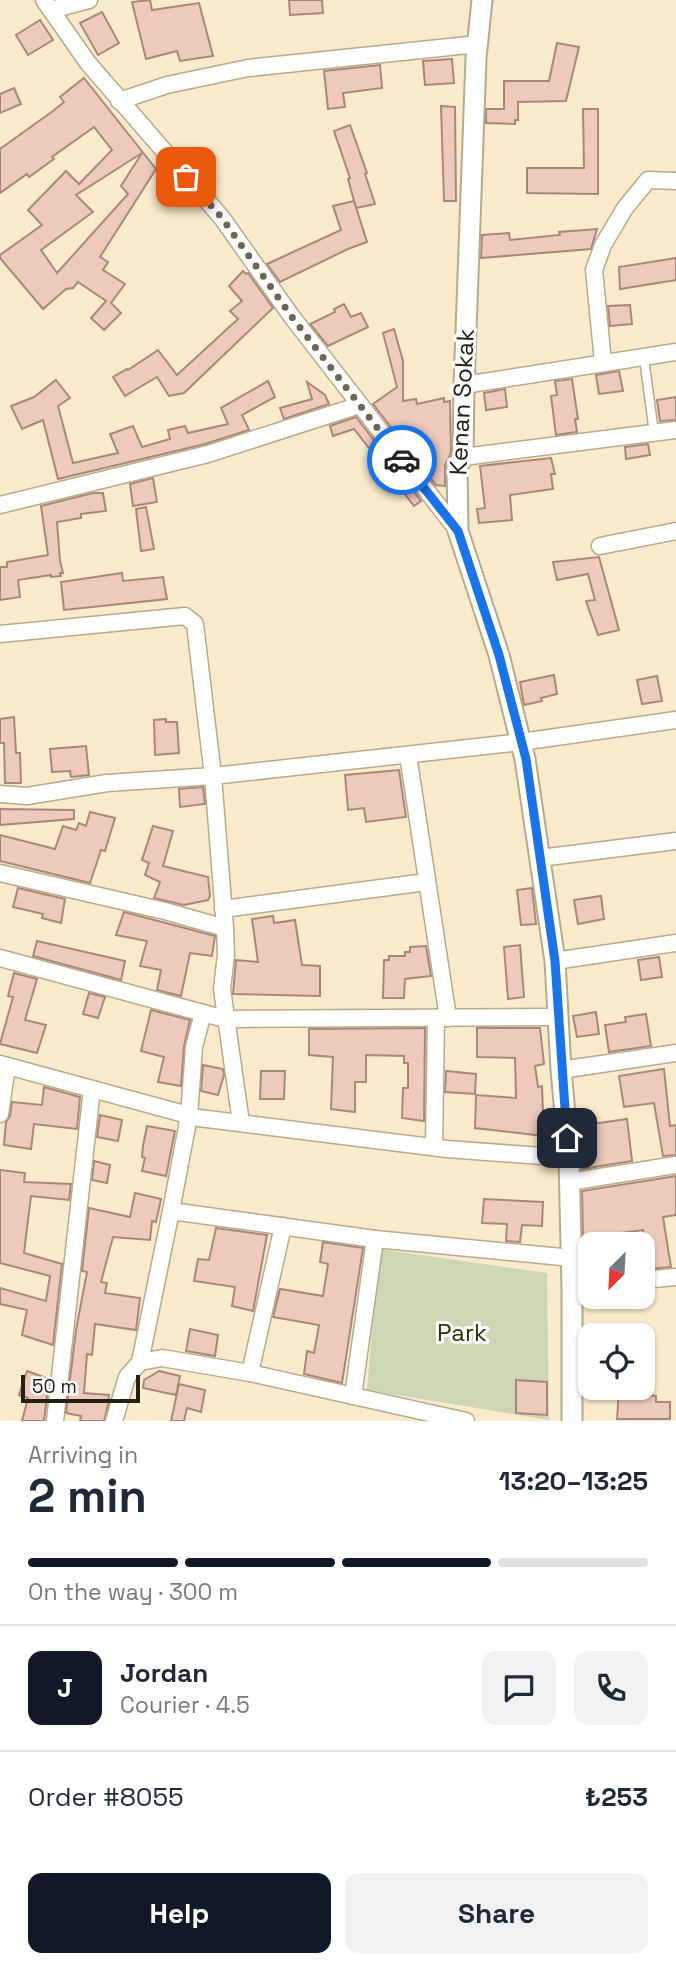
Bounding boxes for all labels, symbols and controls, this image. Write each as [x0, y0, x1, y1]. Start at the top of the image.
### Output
pin [156, 147, 216, 207]
icon: bag [167, 158, 205, 196]
street label: Kenan Sokak [442, 328, 481, 476]
courier [367, 425, 437, 495]
icon: car [383, 441, 421, 479]
pin [537, 1108, 597, 1168]
icon: home [548, 1119, 586, 1157]
north arrow [578, 1232, 654, 1309]
map controls [578, 1232, 655, 1400]
park label: Park [437, 1317, 487, 1348]
button: locate [578, 1323, 655, 1400]
scale bar [21, 1372, 140, 1404]
text: 50 m [32, 1374, 77, 1399]
text: Arriving in [28, 1440, 138, 1470]
text: 13:20–13:25 [499, 1464, 648, 1498]
text: 2 min [28, 1467, 147, 1525]
text: On the way · 300 m [28, 1577, 238, 1607]
button: chat [482, 1651, 556, 1725]
button: phone [574, 1651, 648, 1725]
text: Jordan [120, 1656, 208, 1690]
text: J [57, 1671, 73, 1705]
text: Courier · 4.5 [120, 1690, 250, 1720]
text: Order #8055 [28, 1780, 184, 1814]
text: ₺253 [585, 1780, 648, 1814]
button: Help [28, 1873, 331, 1953]
button: Share [345, 1873, 648, 1953]

